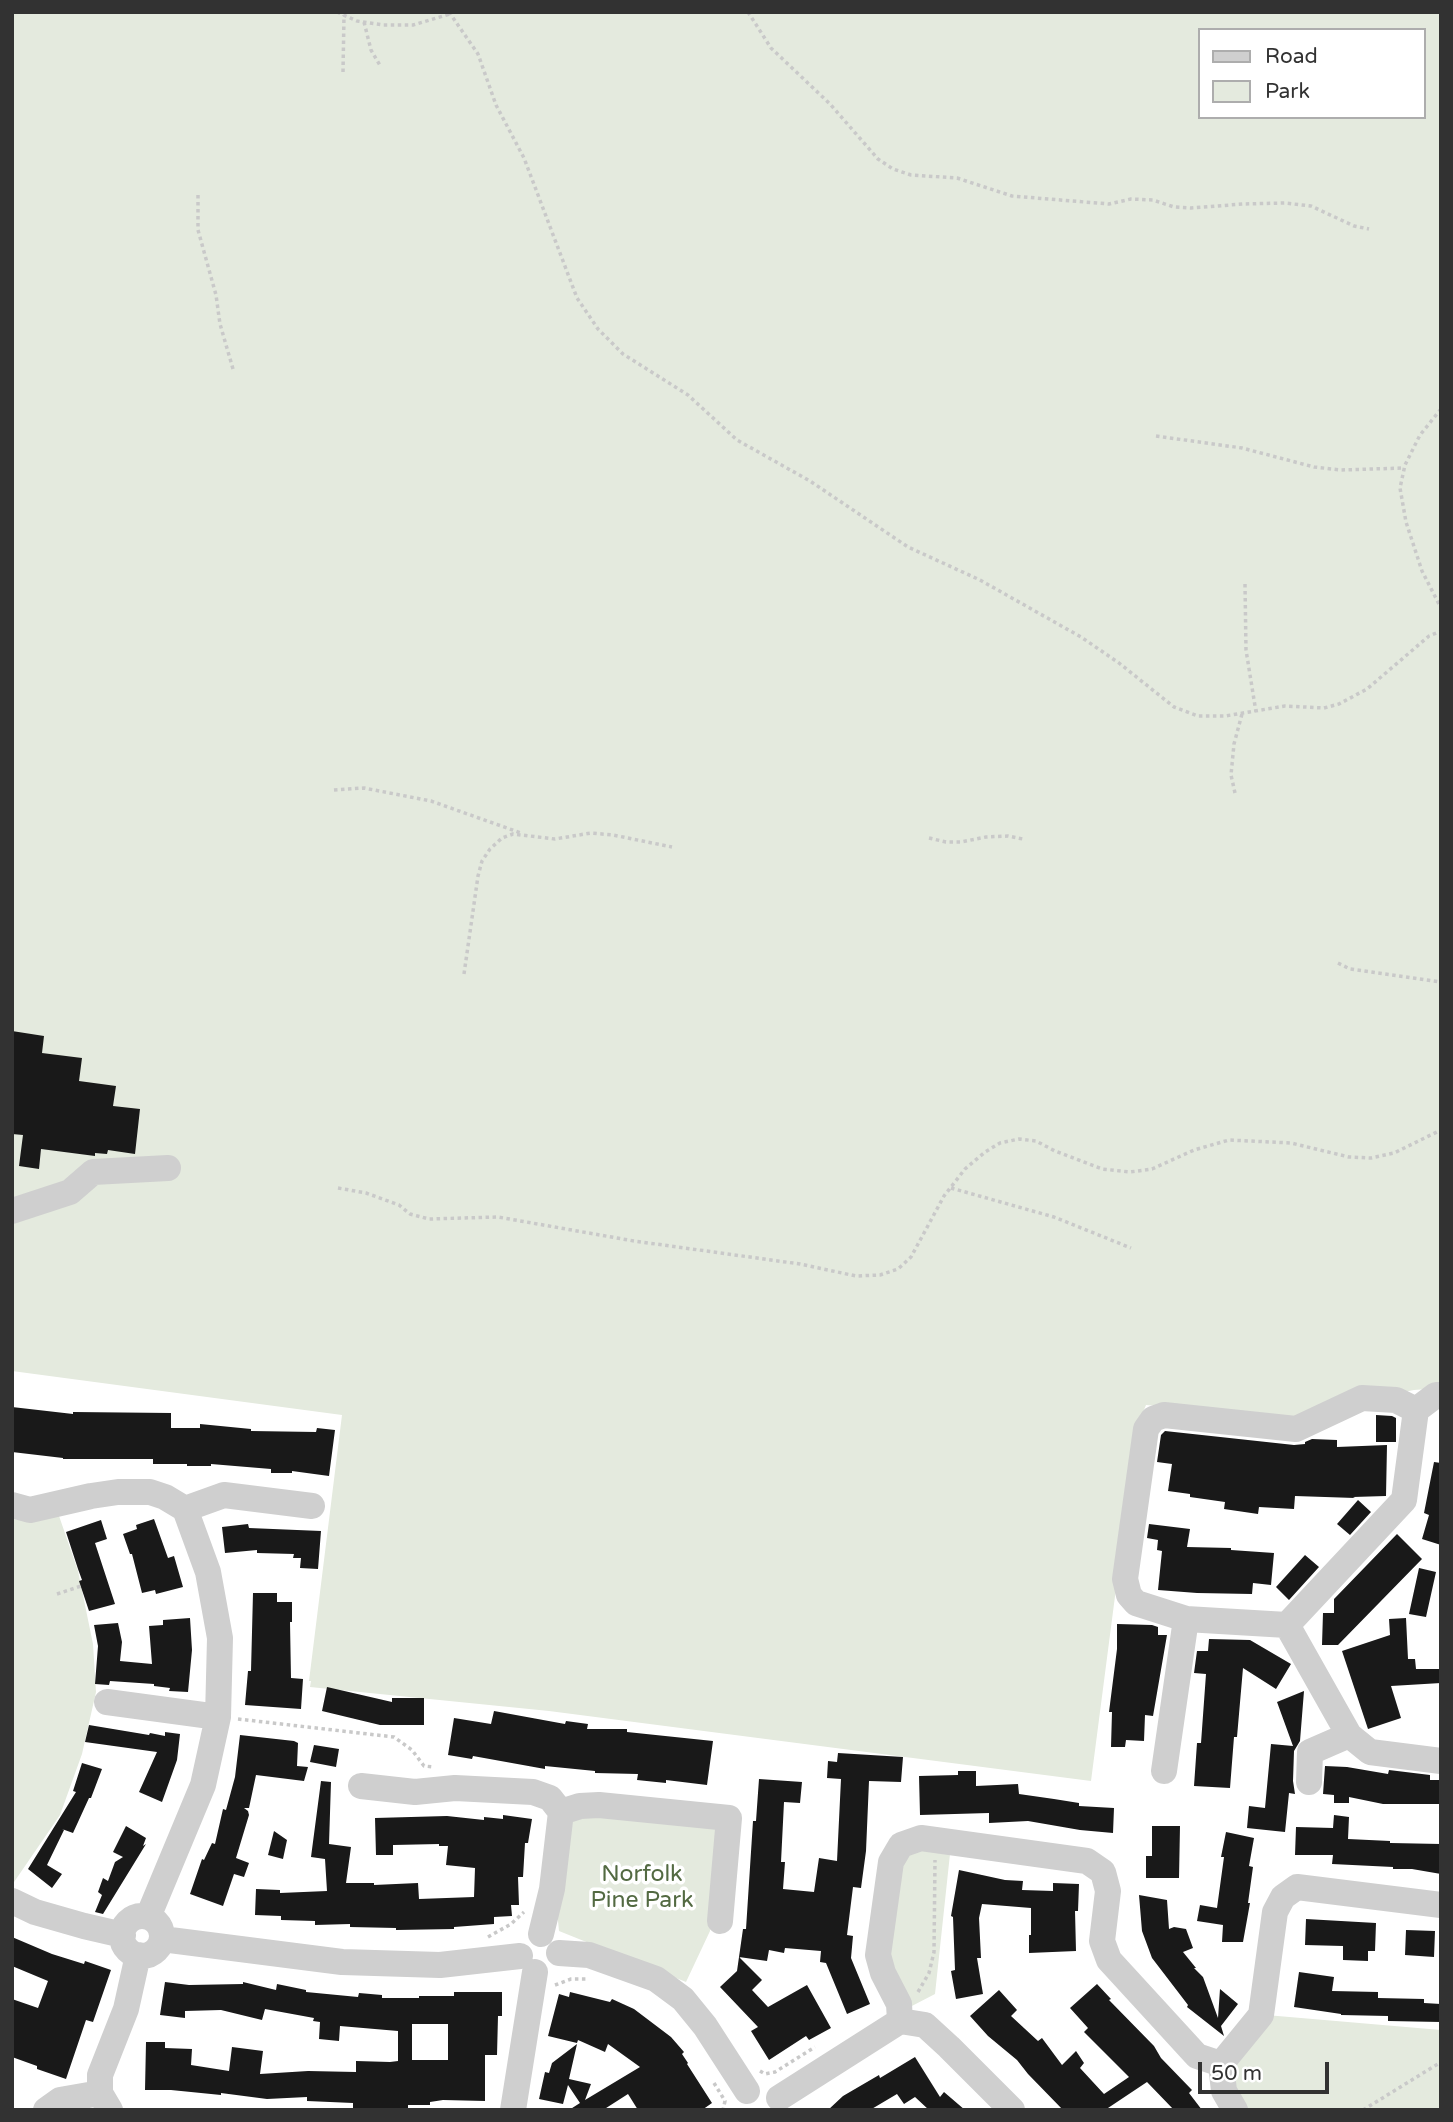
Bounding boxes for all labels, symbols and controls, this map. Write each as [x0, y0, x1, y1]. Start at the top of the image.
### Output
legend [1198, 28, 1425, 119]
text: Road [1265, 44, 1318, 69]
text: Park [1265, 79, 1310, 104]
park label: Norfolk Pine Park [590, 1861, 694, 1915]
scale bar [1201, 2048, 1332, 2092]
text: 50 m [1211, 2061, 1262, 2086]

